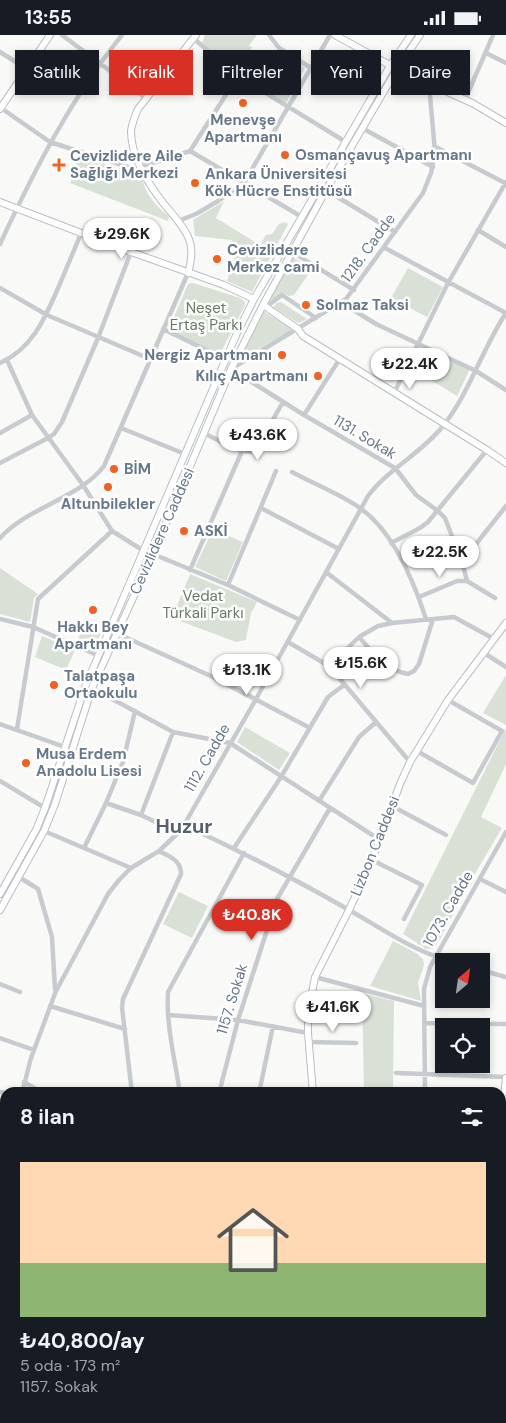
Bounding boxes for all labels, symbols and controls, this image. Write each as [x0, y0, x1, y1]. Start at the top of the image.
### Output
text: 13:55 [25, 5, 72, 30]
chip: Satılık [15, 50, 99, 95]
chip: Kiralık [109, 50, 193, 95]
chip: Filtreler [203, 50, 301, 95]
chip: Yeni [311, 50, 381, 95]
chip: Daire [391, 50, 470, 95]
marker: Menevşe Apartmanı [237, 97, 249, 109]
place label: Menevşe Apartmanı [204, 110, 282, 147]
place label: Osmançavuş Apartmanı [295, 145, 472, 165]
place label: Cevizlidere Aile Sağlığı Merkezi [70, 146, 183, 183]
marker: Osmançavuş Apartmanı [279, 149, 291, 161]
marker: Cevizlidere Aile Sağlığı Merkezi [52, 158, 66, 172]
place label: Ankara Üniversitesi Kök Hücre Enstitüsü [205, 164, 352, 201]
marker: Ankara Üniversitesi Kök Hücre Enstitüsü [189, 177, 201, 189]
street label: 1218. Cadde [336, 210, 400, 286]
pin: ₺29.6K [81, 217, 163, 260]
text: ₺29.6K [94, 223, 150, 244]
place label: Cevizlidere Merkez cami [227, 240, 319, 277]
marker: Cevizlidere Merkez cami [211, 253, 223, 265]
place label: Solmaz Taksi [316, 295, 409, 315]
park label: Neşet Ertaş Parkı [170, 298, 242, 335]
marker: Solmaz Taksi [300, 299, 312, 311]
place label: Nergiz Apartmanı [144, 345, 272, 365]
pin: ₺22.4K [369, 347, 451, 390]
marker: Nergiz Apartmanı [276, 349, 288, 361]
text: ₺22.4K [382, 353, 438, 374]
place label: Kılıç Apartmanı [196, 366, 308, 386]
marker: Kılıç Apartmanı [312, 370, 324, 382]
street label: 1131. Sokak [330, 410, 401, 464]
pin: ₺43.6K [217, 419, 299, 461]
text: ₺43.6K [229, 424, 287, 445]
place label: BİM [124, 459, 151, 479]
marker: BİM [108, 463, 120, 475]
street label: Cevizlidere Caddesi [125, 465, 199, 597]
marker: Altunbilekler [102, 481, 114, 493]
place label: Altunbilekler [61, 494, 155, 514]
place label: ASKİ [194, 521, 228, 541]
marker: ASKİ [178, 525, 190, 537]
pin: ₺22.5K [399, 535, 481, 578]
text: ₺22.5K [412, 541, 468, 562]
park label: Vedat Türkali Parkı [162, 586, 244, 623]
marker: Hakkı Bey Apartmanı [87, 604, 99, 616]
place label: Hakkı Bey Apartmanı [54, 617, 132, 654]
pin: ₺15.6K [320, 647, 402, 689]
text: ₺15.6K [334, 652, 388, 673]
pin: ₺13.1K [206, 653, 288, 696]
text: ₺13.1K [223, 659, 271, 680]
place label: Talatpaşa Ortaokulu [64, 666, 138, 703]
marker: Talatpaşa Ortaokulu [48, 679, 60, 691]
street label: 1112. Cadde [179, 720, 235, 796]
place label: Musa Erdem Anadolu Lisesi [36, 744, 142, 781]
marker: Musa Erdem Anadolu Lisesi [20, 757, 32, 769]
street label: Lizbon Caddesi [346, 793, 404, 899]
district label: Huzur [156, 813, 212, 839]
street label: 1073. Cadde [418, 867, 478, 951]
pin: ₺40.8K [211, 899, 293, 941]
text: ₺40.8K [223, 904, 281, 925]
north arrow [435, 953, 490, 1007]
map controls [435, 953, 490, 1073]
street label: 1157. Sokak [212, 961, 252, 1037]
pin: ₺41.6K [292, 991, 374, 1033]
text: ₺41.6K [306, 996, 360, 1017]
button: locate [435, 1018, 490, 1073]
text: 8 ilan [20, 1103, 75, 1131]
icon: filters [458, 1103, 486, 1131]
icon: home [208, 1195, 298, 1285]
text: ₺40,800/ay [20, 1327, 145, 1355]
text: 5 oda · 173 m² [20, 1355, 120, 1376]
text: 1157. Sokak [20, 1376, 98, 1397]

